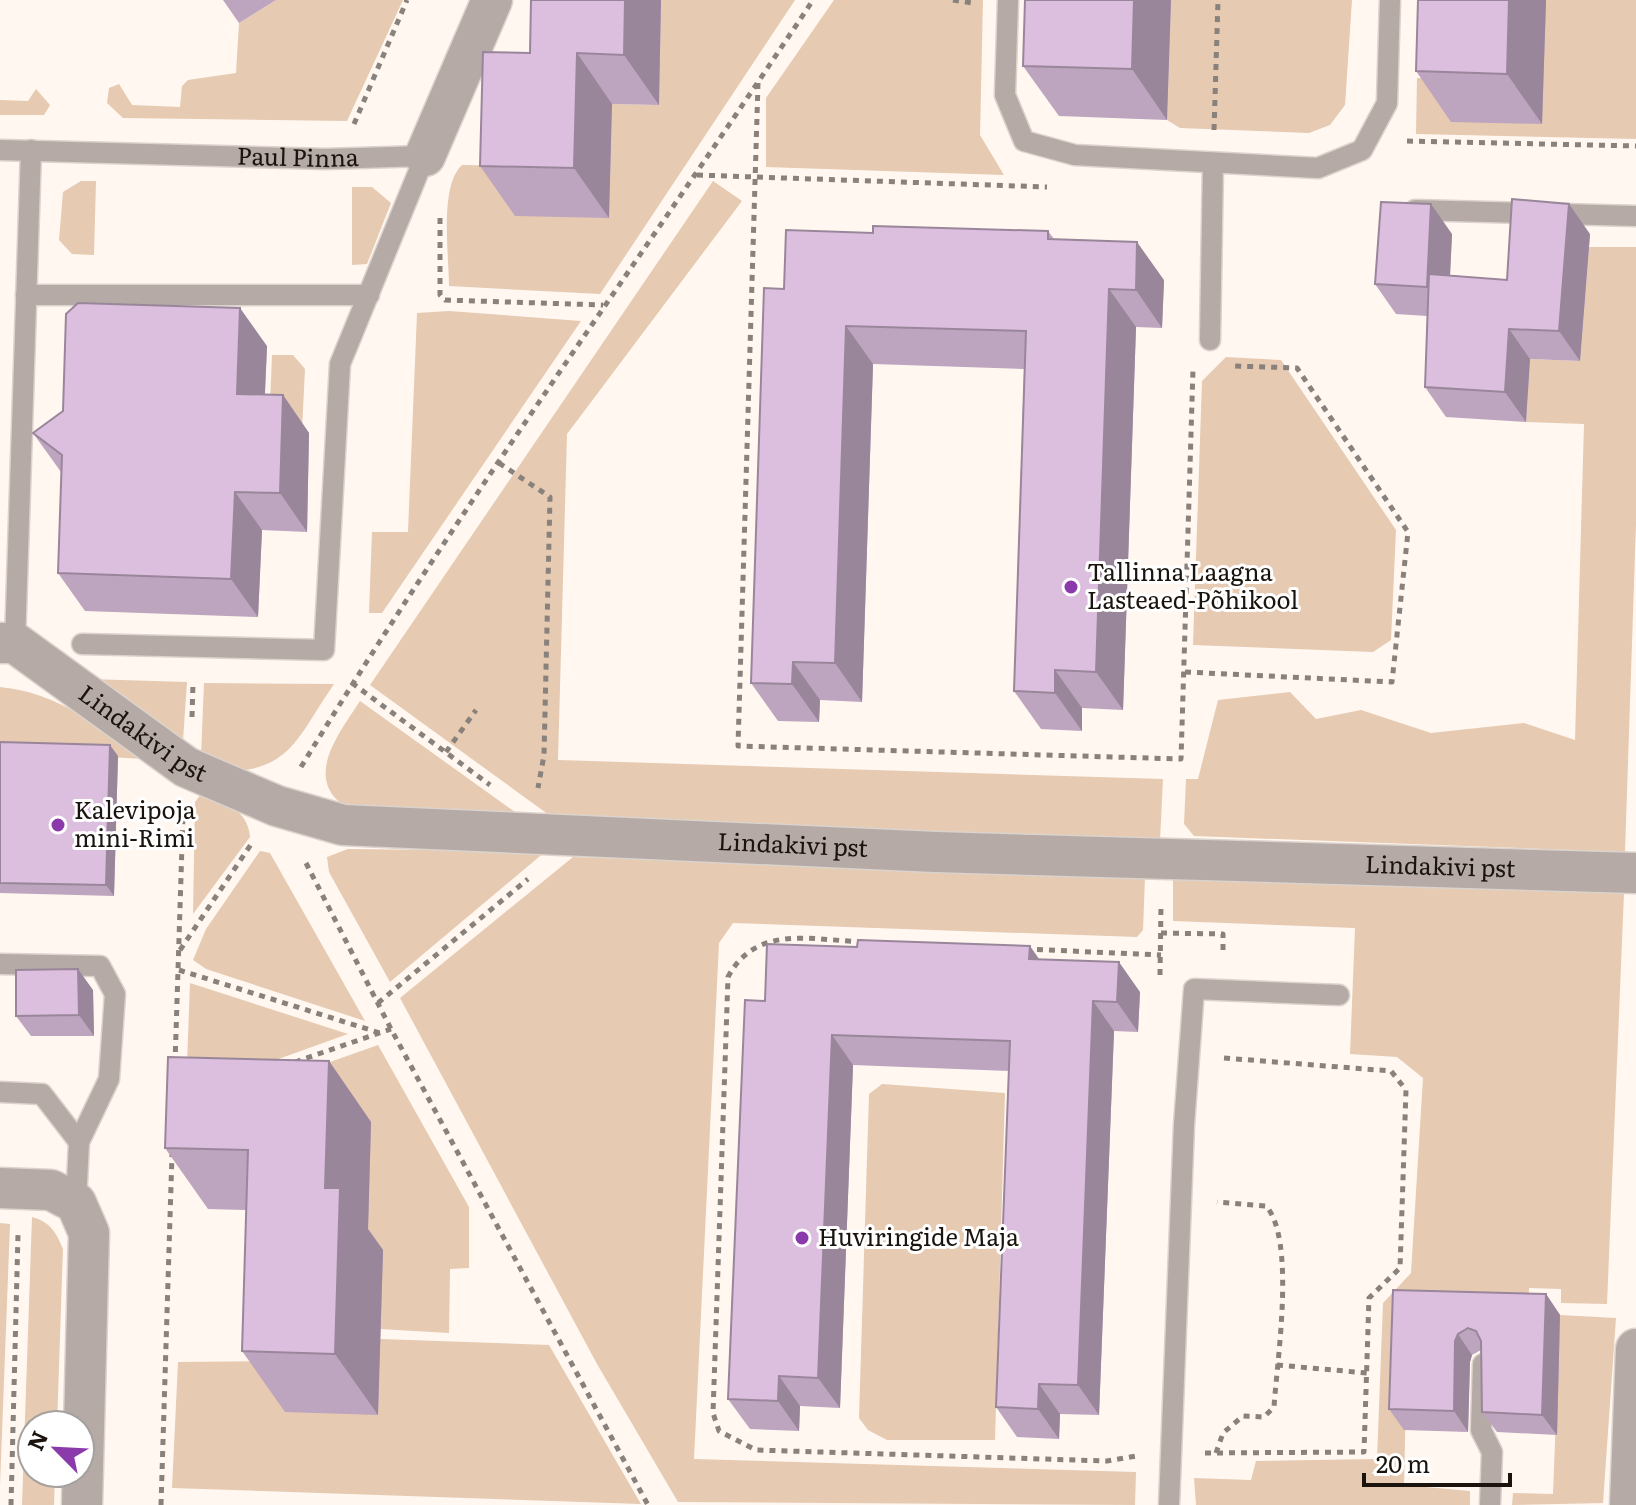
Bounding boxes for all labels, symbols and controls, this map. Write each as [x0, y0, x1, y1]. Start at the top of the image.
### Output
street label: Paul Pinna [237, 137, 359, 174]
place label: Tallinna Laagna Lasteaed-Põhikool [1087, 553, 1298, 616]
marker: Tallinna Laagna Lasteaed-Põhikool [1062, 578, 1080, 596]
street label: Lindakivi pst [72, 675, 213, 789]
place label: Kalevipoja mini-Rimi [74, 791, 196, 854]
marker: Kalevipoja mini-Rimi [49, 816, 67, 834]
street label: Lindakivi pst [717, 822, 869, 864]
street label: Lindakivi pst [1365, 845, 1516, 884]
place label: Huviringide Maja [818, 1218, 1019, 1253]
marker: Huviringide Maja [793, 1229, 811, 1247]
north arrow [16, 1409, 96, 1489]
text: N [18, 1425, 55, 1455]
scale bar [1364, 1437, 1510, 1487]
text: 20 m [1376, 1445, 1430, 1480]

